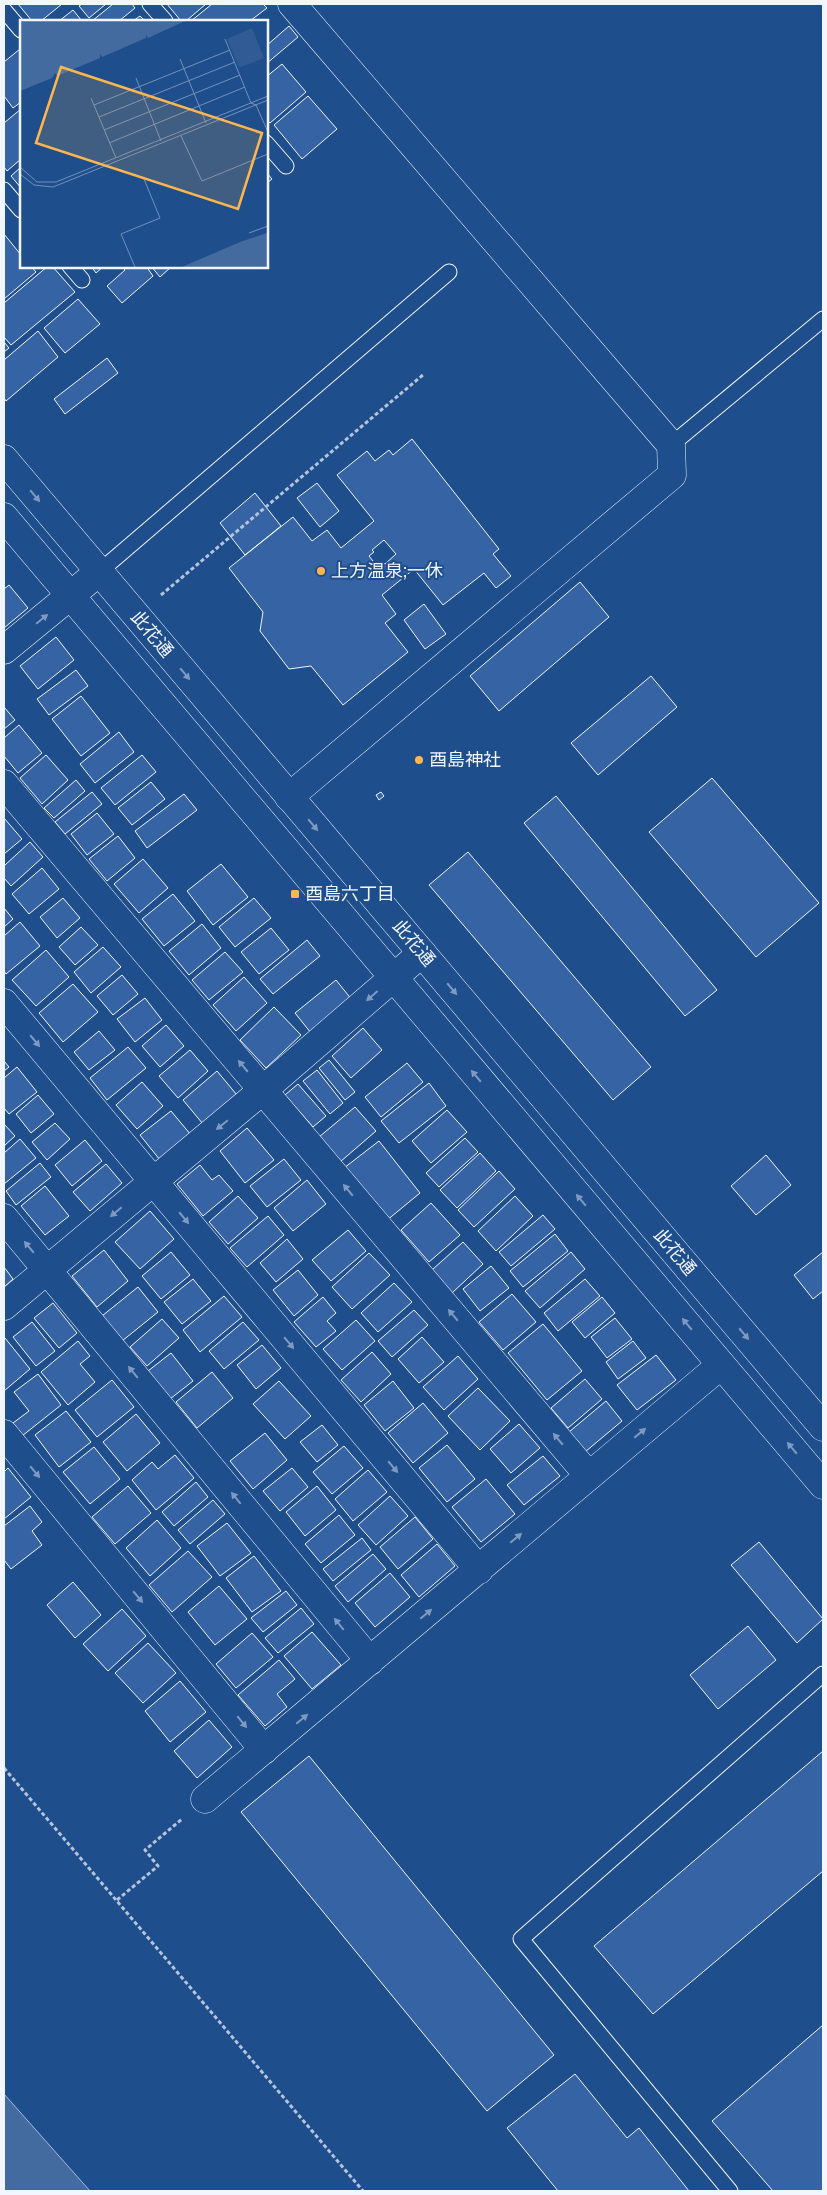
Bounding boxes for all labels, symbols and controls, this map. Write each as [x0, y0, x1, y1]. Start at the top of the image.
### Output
inset map [20, 20, 268, 268]
one-way arrow [30, 490, 41, 503]
place label: 上方温泉;一休 [331, 558, 443, 583]
marker: 上方温泉;一休 [315, 565, 327, 577]
street label: 此花通 [125, 605, 179, 662]
one-way arrow [35, 614, 48, 625]
one-way arrow [180, 667, 191, 680]
place label: 酉島神社 [429, 747, 501, 772]
marker: 酉島神社 [413, 754, 425, 766]
one-way arrow [307, 818, 319, 830]
place label: 酉島六丁目 [305, 881, 395, 906]
marker: 酉島六丁目 [289, 888, 301, 900]
street label: 此花通 [387, 914, 441, 971]
one-way arrow [447, 982, 458, 995]
one-way arrow [365, 991, 378, 1002]
one-way arrow [29, 1034, 41, 1046]
one-way arrow [237, 1061, 249, 1073]
one-way arrow [471, 1070, 482, 1083]
one-way arrow [215, 1119, 228, 1130]
one-way arrow [342, 1185, 354, 1197]
one-way arrow [576, 1194, 587, 1207]
one-way arrow [110, 1206, 122, 1218]
one-way arrow [179, 1211, 190, 1224]
street label: 此花通 [648, 1223, 702, 1280]
one-way arrow [23, 1242, 35, 1254]
one-way arrow [447, 1309, 459, 1321]
one-way arrow [681, 1318, 692, 1331]
one-way arrow [738, 1327, 750, 1339]
one-way arrow [283, 1336, 294, 1349]
one-way arrow [127, 1366, 138, 1379]
one-way arrow [633, 1428, 646, 1439]
one-way arrow [552, 1433, 564, 1445]
one-way arrow [786, 1441, 797, 1454]
one-way arrow [387, 1461, 398, 1473]
one-way arrow [29, 1465, 40, 1478]
one-way arrow [230, 1492, 241, 1505]
one-way arrow [510, 1533, 522, 1544]
one-way arrow [133, 1590, 144, 1603]
one-way arrow [420, 1609, 432, 1620]
one-way arrow [333, 1618, 345, 1630]
one-way arrow [295, 1713, 308, 1724]
one-way arrow [236, 1716, 247, 1729]

